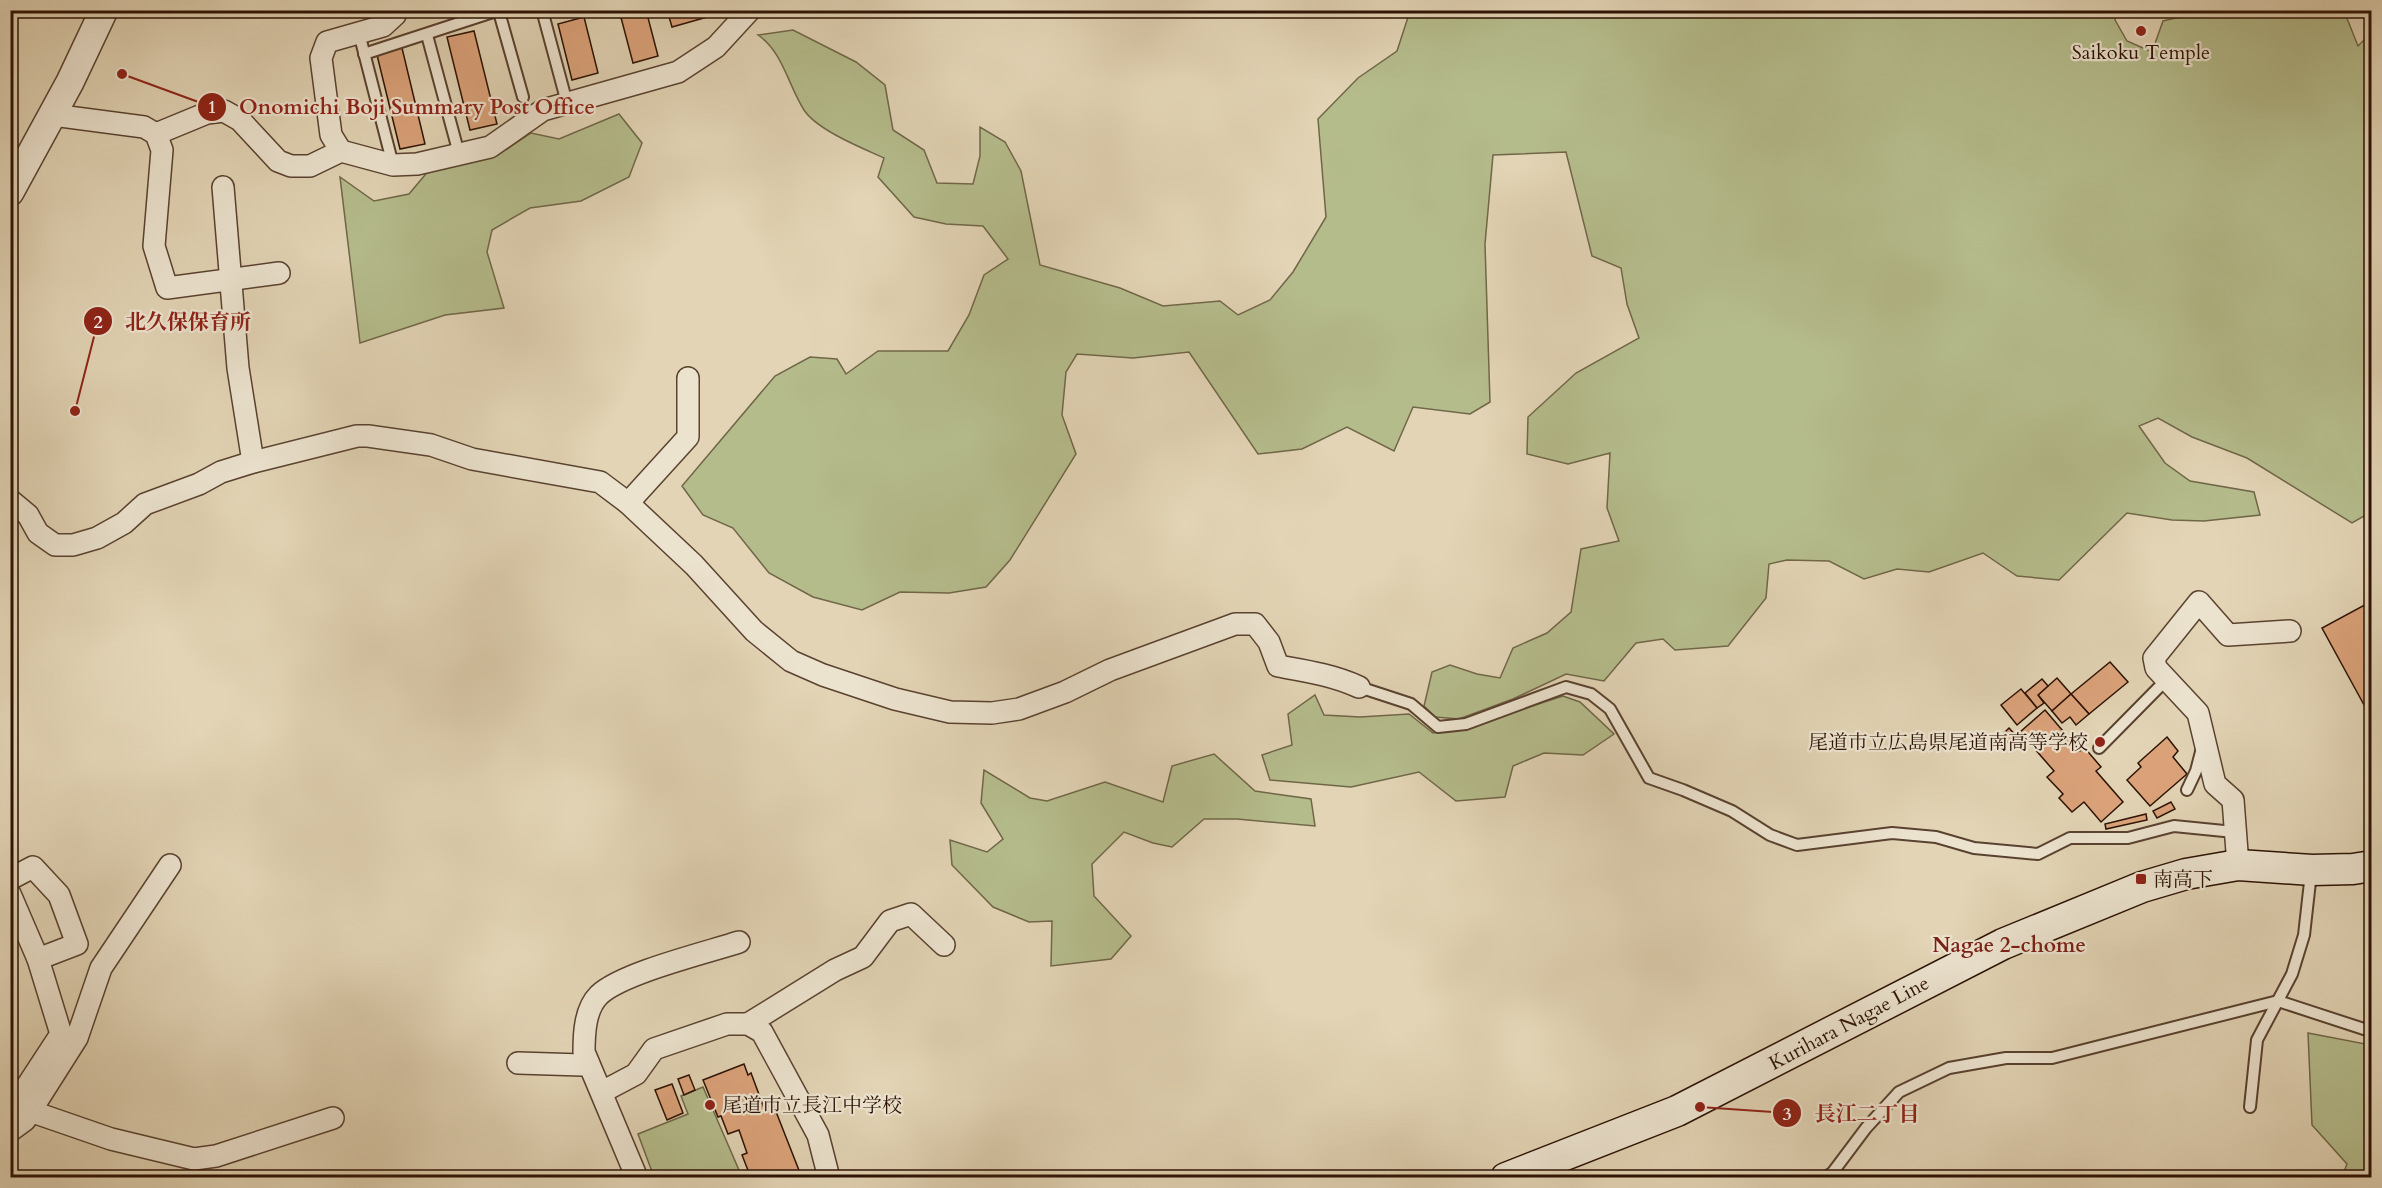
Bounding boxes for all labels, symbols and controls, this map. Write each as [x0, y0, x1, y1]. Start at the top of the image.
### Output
marker: Saikoku Temple [2134, 24, 2148, 38]
place label: Saikoku Temple [2072, 39, 2210, 66]
callout: Onomichi Boji Summary Post Office [197, 87, 607, 126]
text: Onomichi Boji Summary Post Office [239, 93, 595, 122]
text: 1 [207, 95, 217, 120]
callout: 北久保保育所 [83, 302, 263, 341]
text: 北久保保育所 [125, 308, 251, 337]
text: 2 [93, 310, 103, 335]
place label: 尾道市立広島県尾道南高等学校 [1808, 729, 2088, 756]
marker: 尾道市立広島県尾道南高等学校 [2093, 735, 2107, 749]
place label: 南高下 [2153, 866, 2213, 893]
marker: 南高下 [2134, 872, 2148, 886]
district label: Nagae 2-chome [1932, 931, 2086, 960]
street label: Kurihara Nagae Line [1764, 969, 1934, 1077]
place label: 尾道市立長江中学校 [722, 1092, 902, 1119]
callout: 長江二丁目 [1772, 1094, 1931, 1133]
marker: 尾道市立長江中学校 [703, 1098, 717, 1112]
text: 長江二丁目 [1815, 1100, 1920, 1129]
text: 3 [1782, 1102, 1792, 1127]

